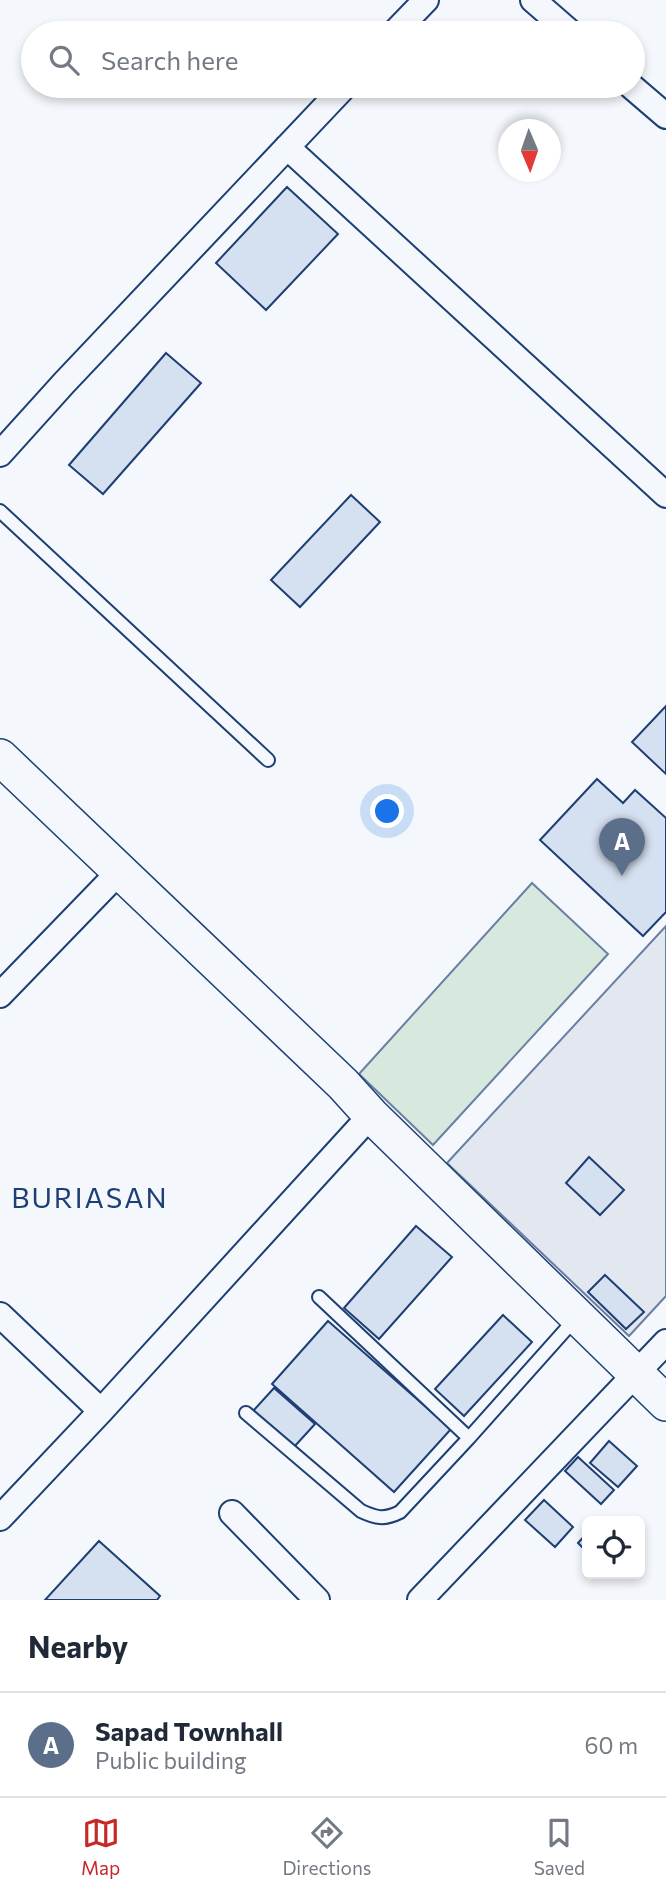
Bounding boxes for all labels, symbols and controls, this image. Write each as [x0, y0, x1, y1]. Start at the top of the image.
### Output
search box [21, 21, 645, 98]
icon: search [45, 41, 83, 79]
text: Search here [101, 44, 239, 75]
north arrow [498, 119, 561, 182]
your location [370, 794, 404, 828]
pin: A [599, 818, 645, 876]
district label: BURIASAN [11, 1180, 169, 1214]
map controls [582, 1516, 645, 1579]
button: locate [582, 1516, 645, 1579]
text: Nearby [28, 1627, 128, 1664]
text: Sapad Townhall [95, 1715, 283, 1746]
text: A [43, 1731, 59, 1759]
text: 60 m [585, 1731, 638, 1759]
text: Public building [95, 1746, 246, 1774]
tab: Map [81, 1814, 120, 1879]
tab: Directions [282, 1814, 372, 1879]
tab: Saved [534, 1814, 585, 1879]

